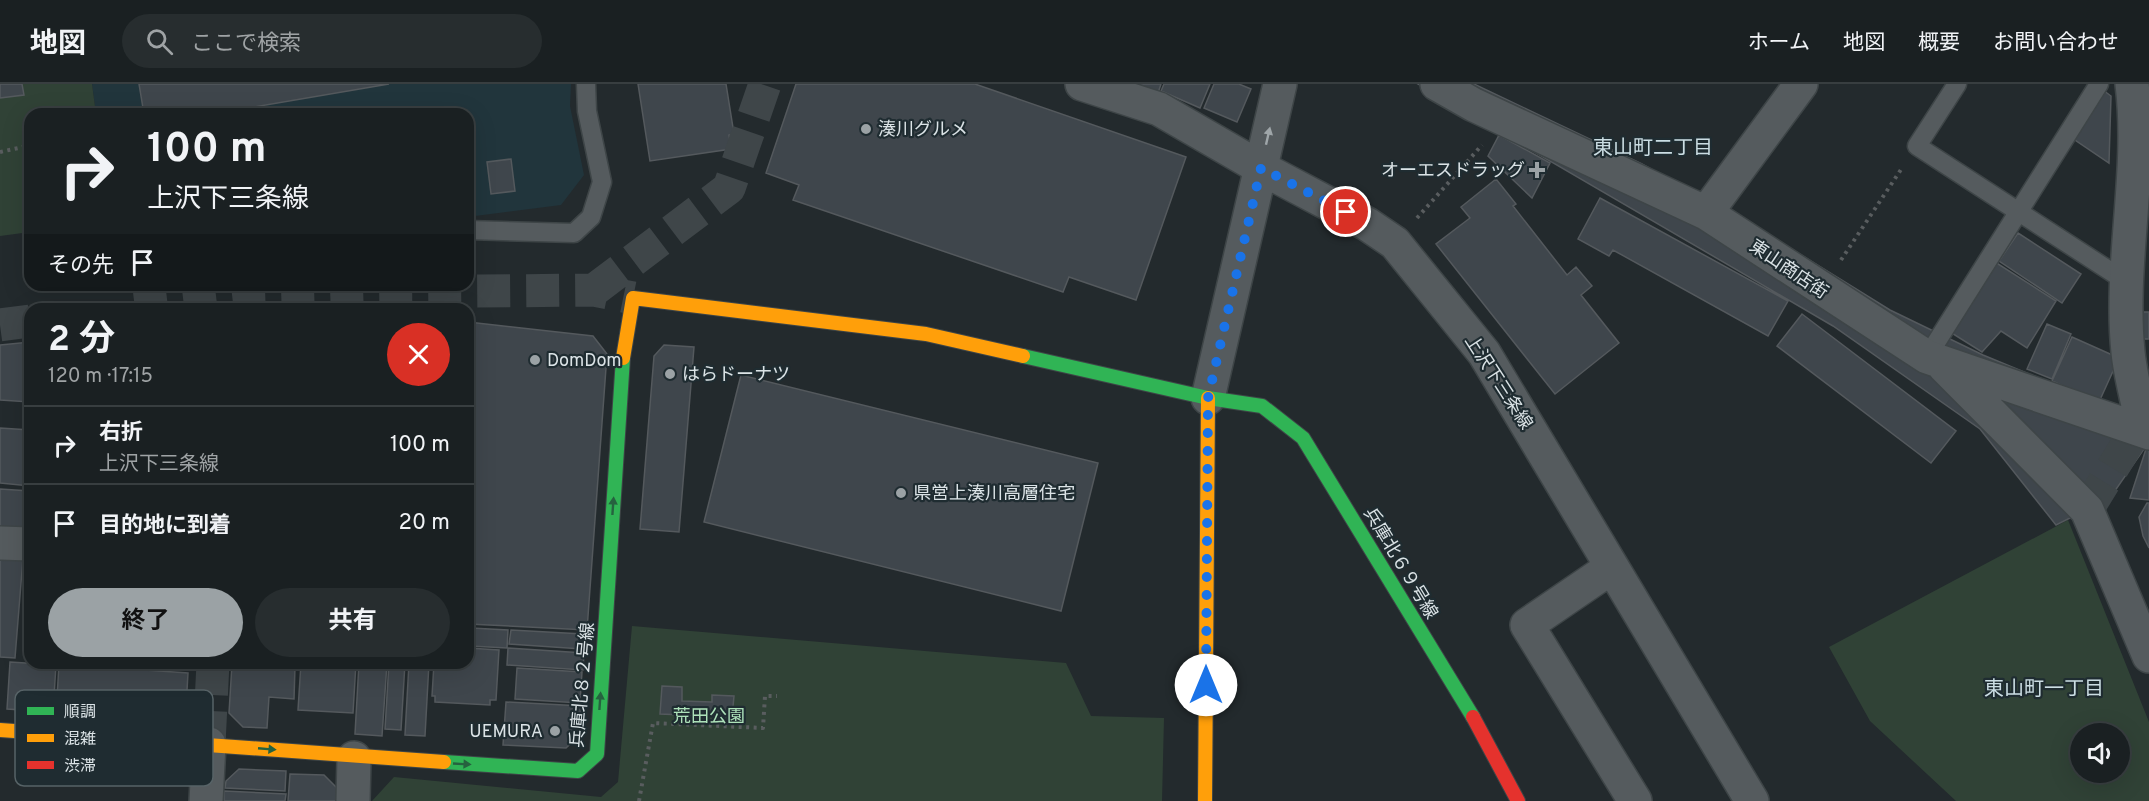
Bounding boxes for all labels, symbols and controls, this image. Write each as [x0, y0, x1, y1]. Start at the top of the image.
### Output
search box [122, 14, 542, 68]
icon: search [143, 25, 176, 58]
text: 地図 [30, 27, 86, 63]
text: ホーム [1748, 30, 1810, 57]
text: 地図 [1843, 30, 1885, 57]
text: 概要 [1918, 30, 1960, 57]
text: お問い合わせ [1993, 30, 2119, 57]
text: ここで検索 [191, 31, 301, 58]
place label: 湊川グルメ [878, 119, 968, 142]
marker: 湊川グルメ [859, 122, 873, 136]
text: 100 m [147, 124, 266, 177]
one-way arrow [1264, 127, 1274, 145]
icon: right [48, 132, 126, 210]
district label: 東山町二丁目 [1593, 136, 1713, 162]
place label: オーエスドラッグ [1381, 160, 1525, 183]
marker: オーエスドラッグ [1530, 163, 1544, 177]
text: 上沢下三条線 [147, 183, 309, 217]
pin [1320, 186, 1371, 237]
icon: arrive [1329, 195, 1362, 228]
street label: 東山商店街 [1744, 236, 1832, 305]
icon: arrive [126, 246, 159, 279]
text: その先 [48, 253, 114, 280]
text: 2 分 [48, 318, 115, 364]
button: close [387, 323, 450, 386]
street label: 上沢下三条線 [1459, 331, 1537, 434]
place label: DomDom [547, 350, 622, 373]
marker: DomDom [528, 353, 542, 367]
text: 120 m · 17:15 [48, 364, 153, 390]
place label: はらドーナツ [682, 364, 790, 387]
marker: はらドーナツ [663, 367, 677, 381]
text: 右折 [99, 420, 143, 447]
icon: right [48, 429, 81, 462]
text: 100 m [390, 432, 450, 459]
text: 上沢下三条線 [99, 452, 219, 478]
place label: 県営上湊川高層住宅 [913, 483, 1075, 506]
marker: 県営上湊川高層住宅 [894, 486, 908, 500]
one-way arrow [608, 497, 618, 516]
street label: 兵庫北６９号線 [1357, 504, 1442, 624]
icon: arrive [48, 507, 81, 540]
text: 20 m [399, 510, 450, 537]
text: 目的地に到着 [99, 513, 231, 540]
button: 終了 [48, 588, 243, 657]
button: 共有 [255, 588, 450, 657]
street label: 兵庫北８２号線 [567, 621, 600, 749]
position arrow [1174, 653, 1238, 717]
district label: 東山町一丁目 [1984, 677, 2104, 703]
legend [15, 690, 213, 786]
one-way arrow [596, 691, 605, 710]
text: 順調 [64, 703, 96, 723]
park label: 荒田公園 [673, 706, 745, 729]
place label: UEMURA [469, 721, 543, 744]
map controls [2070, 723, 2130, 783]
button: sound [2070, 723, 2130, 783]
marker: UEMURA [548, 724, 562, 738]
text: 混雑 [64, 730, 96, 750]
one-way arrow [258, 744, 277, 754]
text: 渋滞 [64, 757, 96, 777]
one-way arrow [452, 759, 471, 768]

